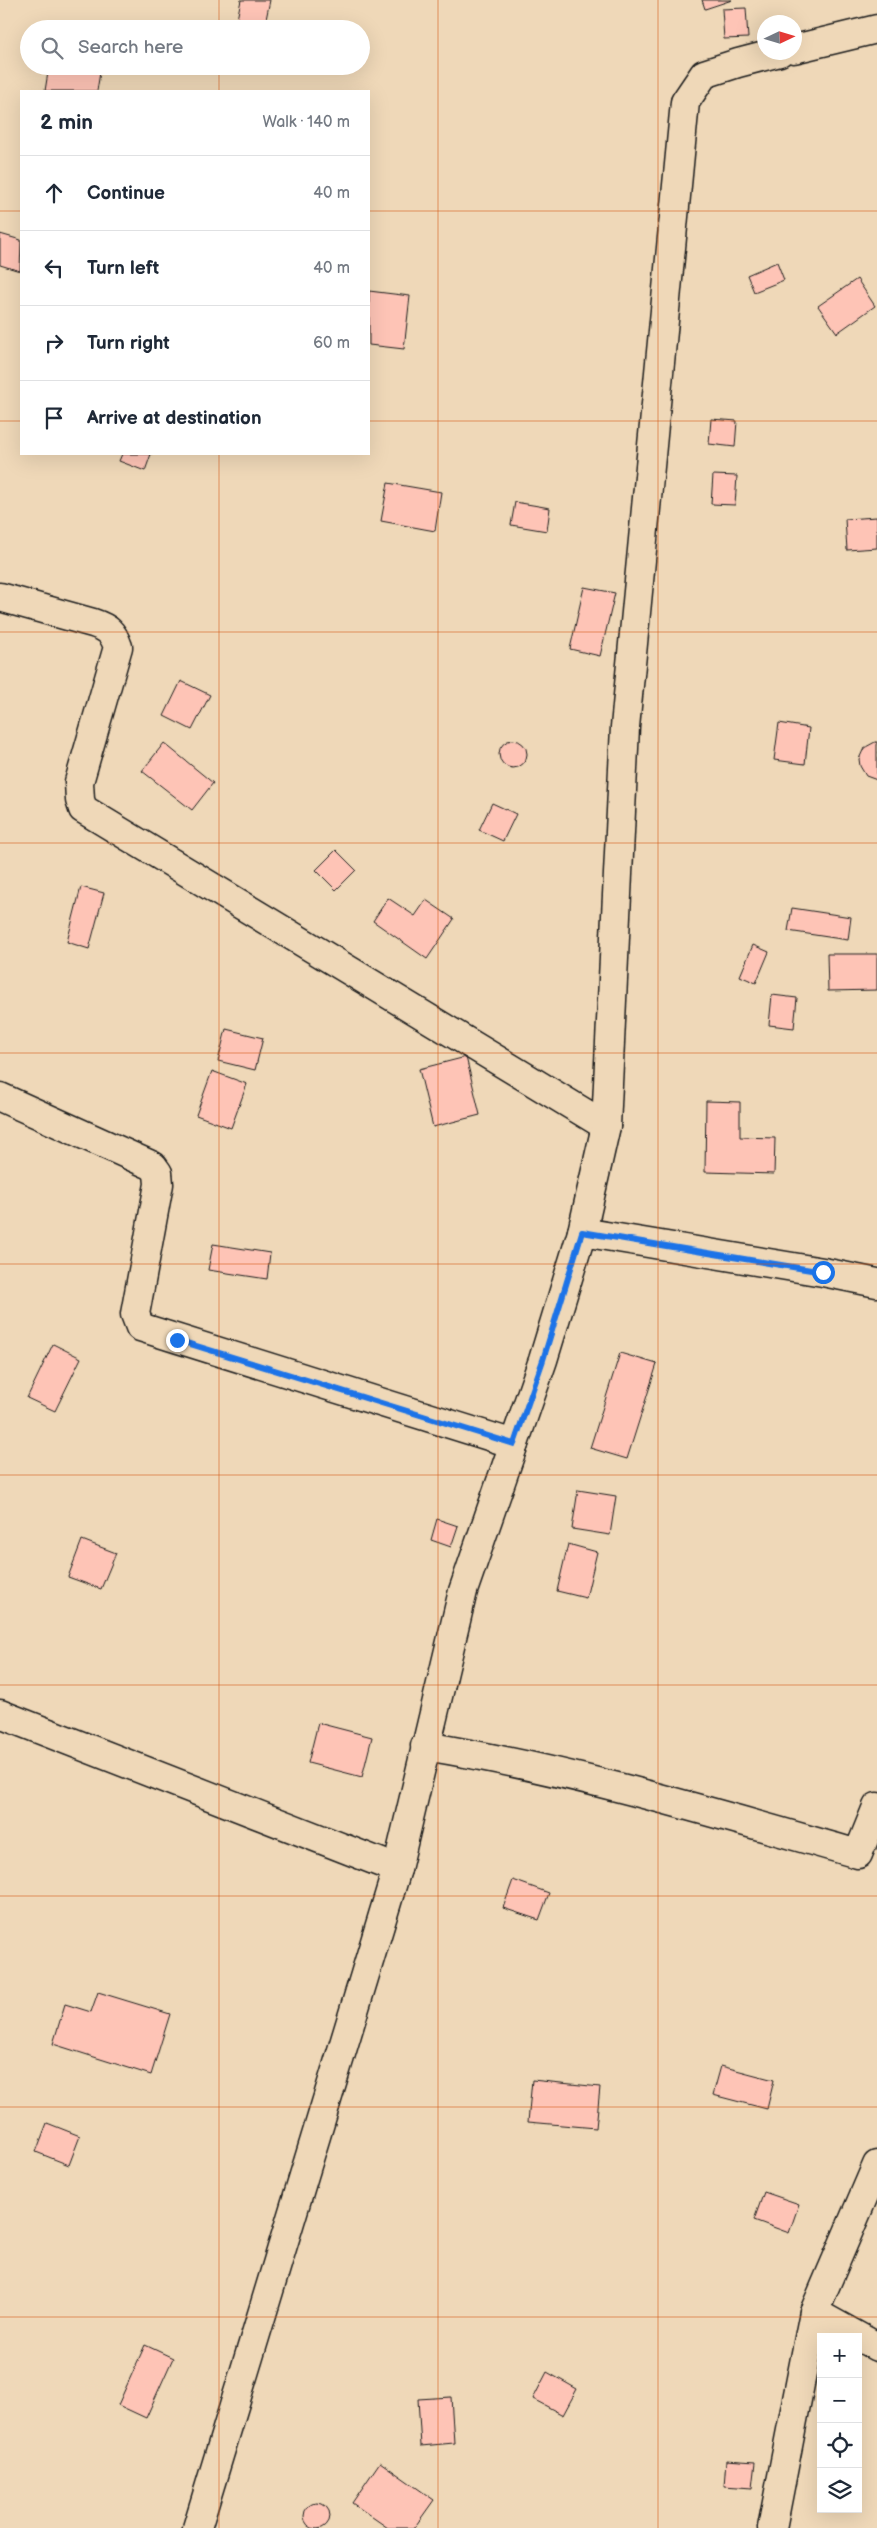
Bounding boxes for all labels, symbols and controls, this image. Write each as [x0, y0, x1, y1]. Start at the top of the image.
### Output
north arrow [757, 15, 802, 60]
search box [20, 20, 370, 75]
icon: search [38, 34, 66, 62]
text: Search here [78, 36, 183, 59]
text: 2 min [40, 110, 93, 135]
text: Walk · 140 m [263, 113, 350, 132]
icon: ahead [40, 179, 68, 207]
text: Continue [87, 182, 165, 205]
text: 40 m [313, 184, 350, 203]
icon: left [40, 254, 68, 282]
text: Turn left [87, 257, 159, 280]
text: 40 m [313, 259, 350, 278]
icon: right [40, 329, 68, 357]
text: Turn right [87, 332, 170, 355]
text: 60 m [313, 334, 350, 353]
icon: arrive [40, 404, 68, 432]
text: Arrive at destination [87, 407, 262, 430]
route start [812, 1261, 835, 1284]
route end [166, 1329, 189, 1352]
map controls [817, 2333, 862, 2513]
button: + [817, 2333, 862, 2378]
button: − [817, 2378, 862, 2423]
button: locate [817, 2423, 862, 2468]
button: layers [817, 2468, 862, 2513]

